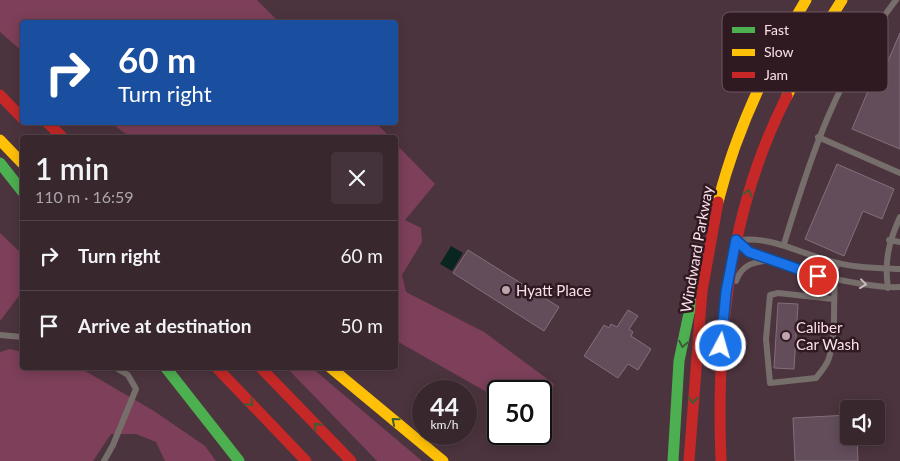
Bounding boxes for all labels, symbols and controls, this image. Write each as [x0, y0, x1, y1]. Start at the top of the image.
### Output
legend [722, 12, 888, 92]
text: Fast [764, 21, 789, 38]
text: 60 m [118, 38, 196, 80]
icon: right [35, 40, 100, 105]
text: Slow [764, 43, 794, 60]
text: Jam [764, 66, 788, 83]
text: Turn right [118, 80, 212, 107]
text: 1 min [35, 150, 109, 186]
button: close [331, 152, 383, 204]
street label: Windward Parkway [676, 184, 716, 314]
text: 110 m · 16:59 [35, 187, 134, 206]
one-way arrow [743, 189, 753, 197]
icon: right [35, 242, 63, 270]
text: Turn right [78, 244, 160, 267]
text: 60 m [340, 244, 383, 267]
pin [797, 255, 839, 297]
icon: arrive [804, 262, 832, 290]
one-way arrow [859, 279, 867, 289]
place label: Hyatt Place [516, 281, 591, 299]
marker: Hyatt Place [500, 284, 512, 296]
icon: arrive [35, 312, 63, 340]
text: Arrive at destination [78, 314, 251, 337]
text: 50 m [340, 314, 383, 337]
place label: Caliber Car Wash [796, 318, 859, 353]
position arrow [694, 319, 746, 371]
marker: Caliber Car Wash [780, 330, 792, 342]
one-way arrow [678, 340, 688, 349]
speed limit sign: 50 [487, 380, 552, 445]
text: 44 [430, 391, 459, 421]
one-way arrow [687, 396, 698, 404]
one-way arrow [244, 397, 253, 406]
map controls [840, 400, 885, 445]
button: sound [840, 400, 885, 445]
text: km/h [430, 417, 459, 432]
one-way arrow [392, 418, 401, 426]
one-way arrow [314, 422, 323, 431]

